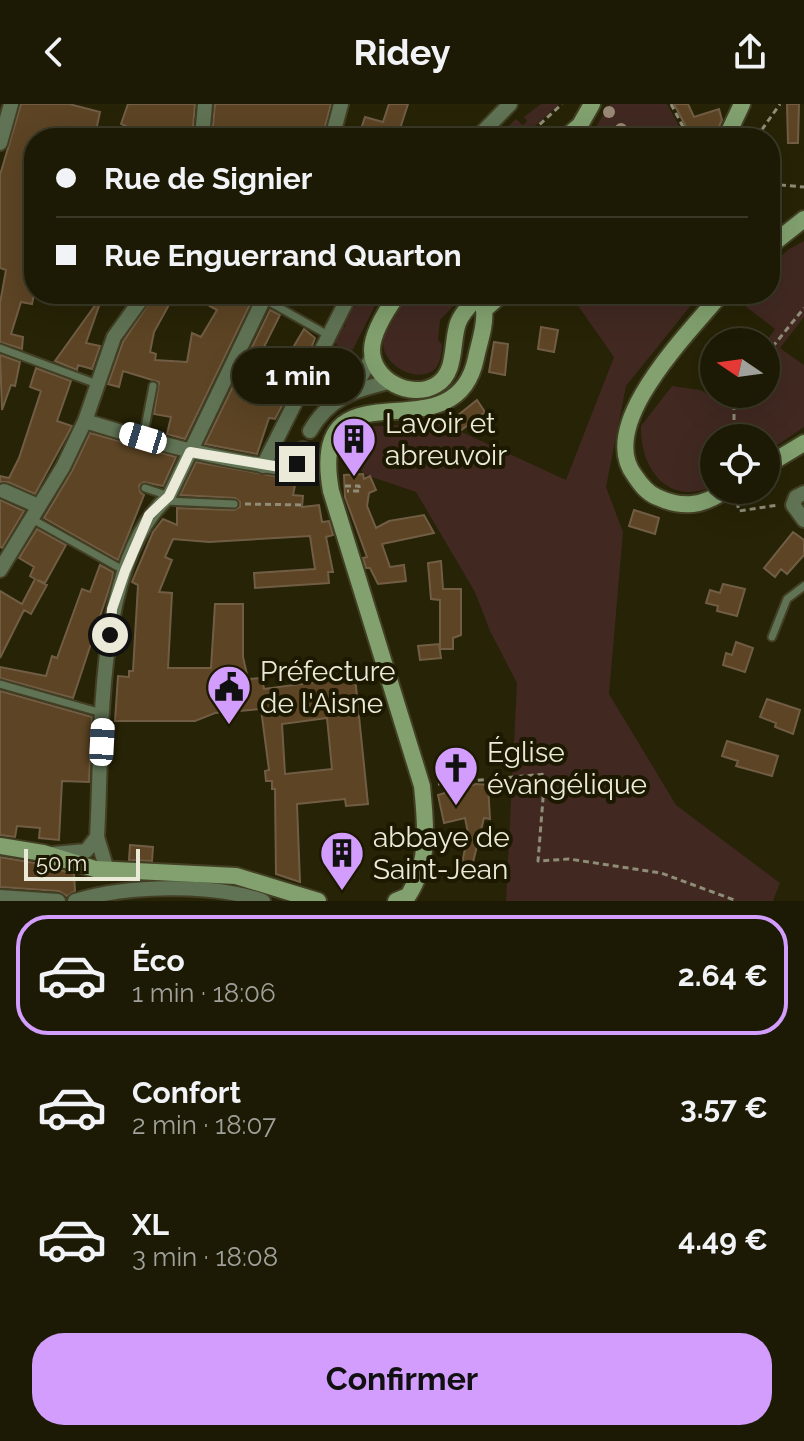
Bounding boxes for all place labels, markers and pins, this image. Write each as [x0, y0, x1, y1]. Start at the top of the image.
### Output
place label: Lavoir et abreuvoir [385, 407, 507, 472]
building icon: Lavoir et abreuvoir [330, 415, 378, 478]
place label: Préfecture de l'Aisne [260, 655, 396, 720]
public building icon: Préfecture de l'Aisne [205, 663, 253, 726]
place label: Église évangélique [487, 736, 647, 801]
church icon: Église évangélique [432, 744, 480, 807]
place label: abbaye de Saint-Jean [373, 821, 510, 886]
building icon: abbaye de Saint-Jean [318, 829, 366, 892]

